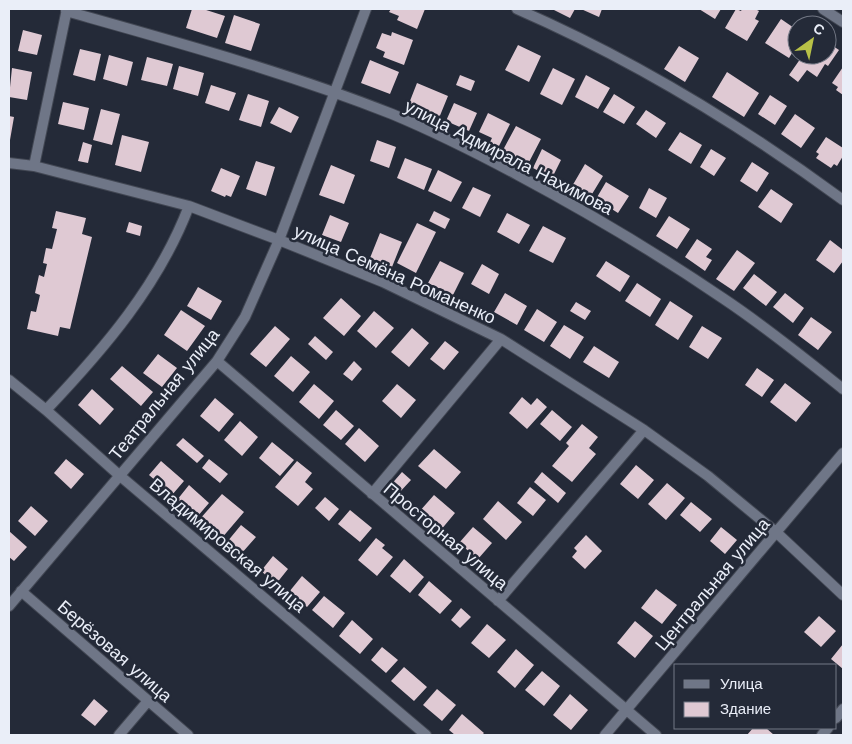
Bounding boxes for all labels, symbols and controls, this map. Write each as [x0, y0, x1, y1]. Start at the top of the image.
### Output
north arrow [787, 15, 837, 65]
text: С [810, 20, 828, 39]
street label: улица Адмирала Нахимова [401, 95, 618, 219]
street label: улица Семёна Романенко [291, 220, 499, 328]
street label: Театральная улица [105, 323, 224, 464]
street label: Владимировская улица [146, 473, 311, 617]
street label: Просторная улица [380, 478, 513, 595]
street label: Центральная улица [650, 513, 774, 655]
street label: Берёзовая улица [54, 596, 177, 707]
legend [674, 664, 837, 729]
text: Улица [720, 675, 763, 693]
text: Здание [720, 700, 771, 718]

